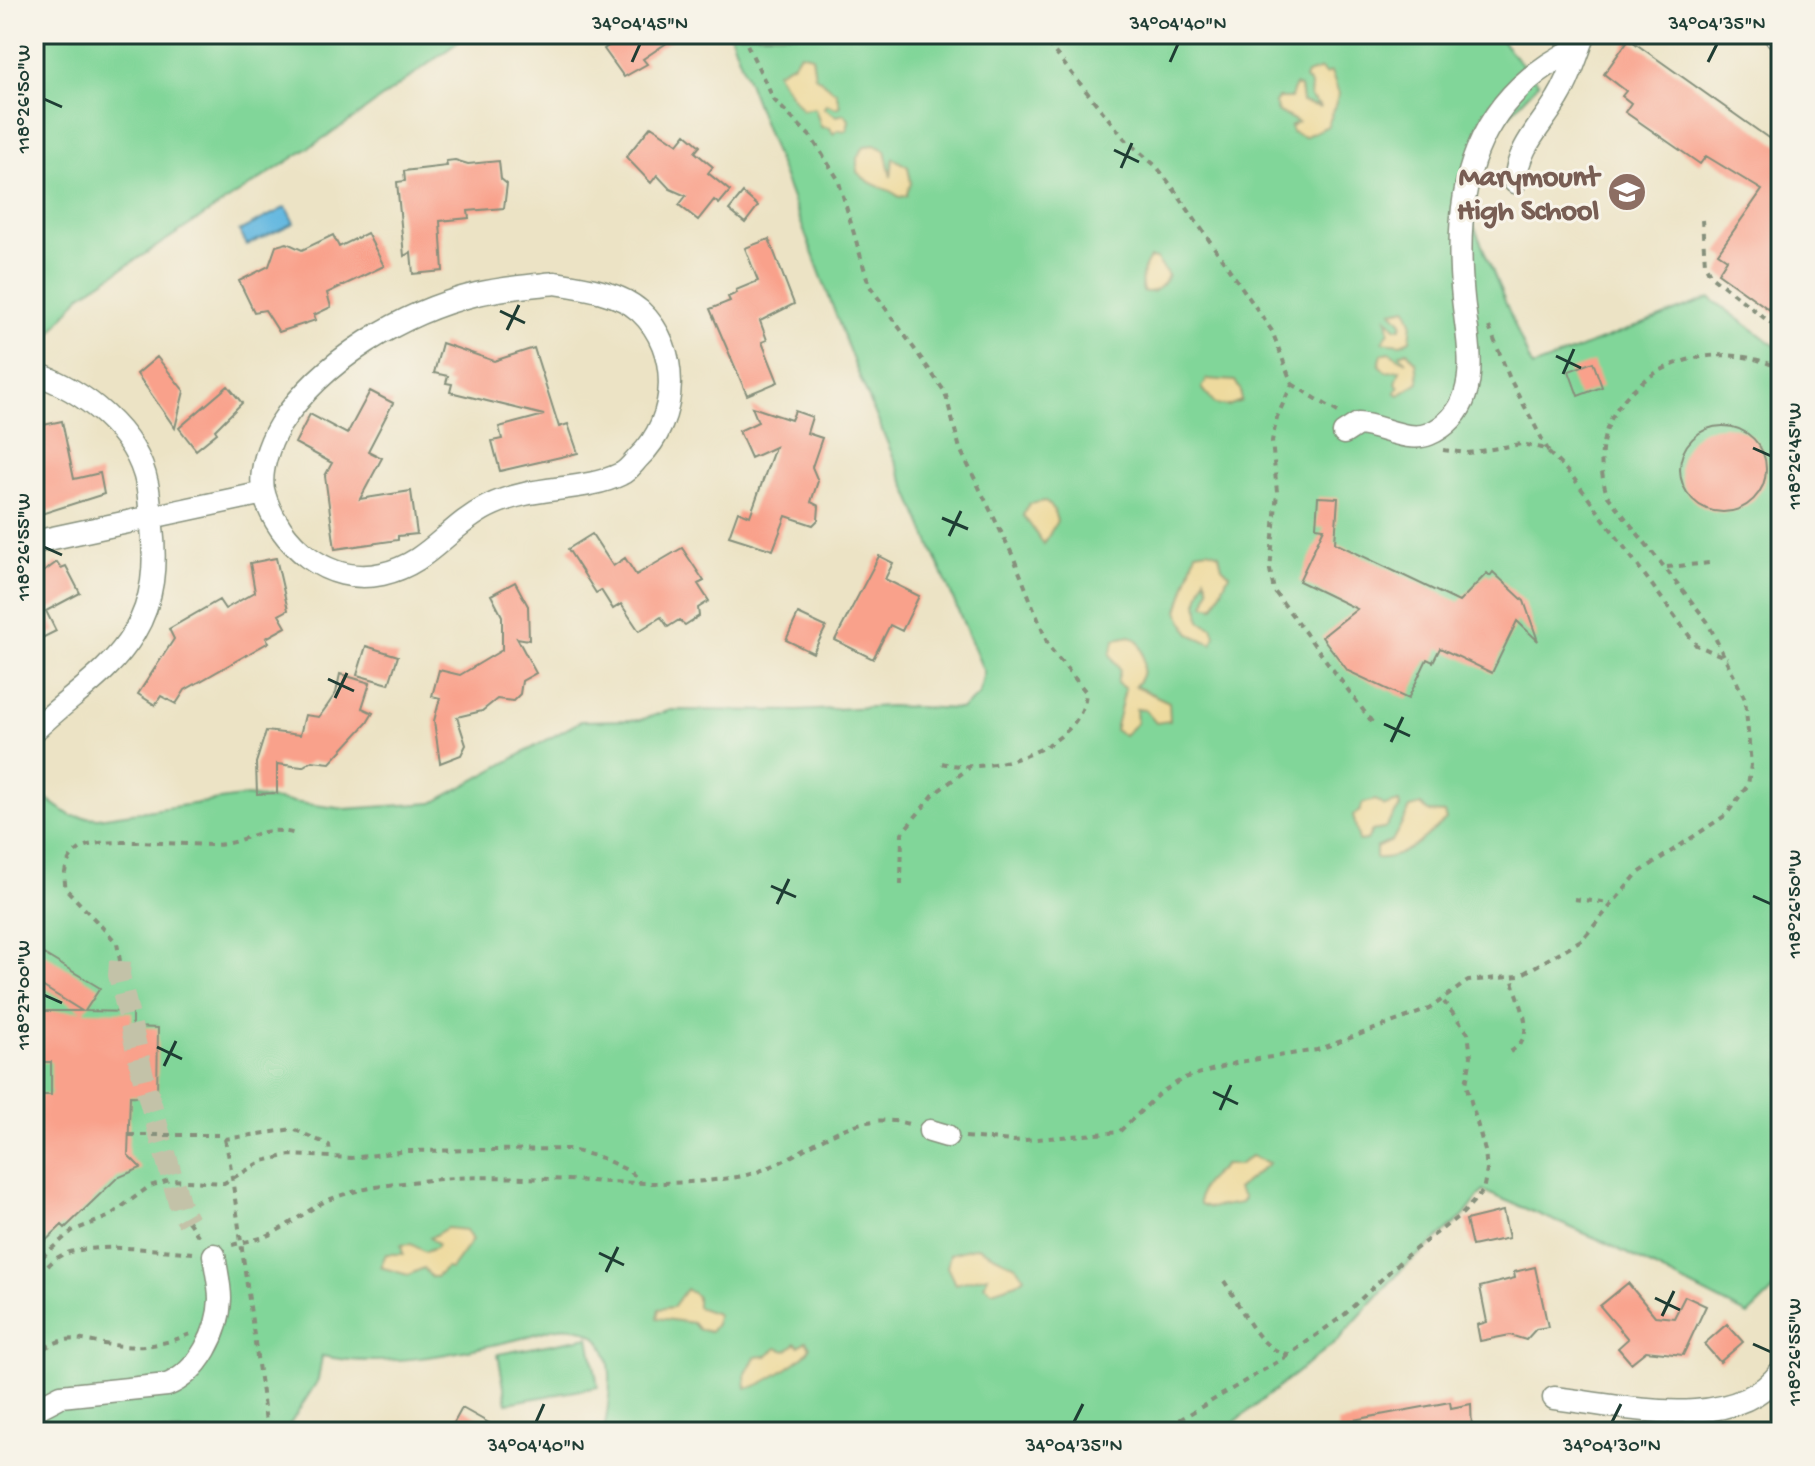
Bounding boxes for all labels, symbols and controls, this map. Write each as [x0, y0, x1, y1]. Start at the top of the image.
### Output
text: 34°04'45"N [591, 14, 688, 37]
text: 34°04'40"N [1129, 14, 1226, 37]
text: 34°04'35"N [1667, 14, 1766, 37]
text: 118°26'50"W [14, 45, 37, 154]
place label: Marymount High School [1457, 162, 1602, 231]
school or university icon: Marymount High School [1606, 171, 1648, 213]
text: 118°26'45"W [1785, 403, 1808, 510]
text: 118°26'55"W [14, 493, 37, 602]
text: 118°26'50"W [1785, 850, 1808, 959]
text: 118°27'00"W [14, 940, 37, 1051]
text: 118°26'55"W [1785, 1298, 1808, 1407]
text: 34°04'40"N [487, 1436, 584, 1459]
text: 34°04'35"N [1024, 1436, 1123, 1459]
text: 34°04'30"N [1562, 1436, 1661, 1459]

